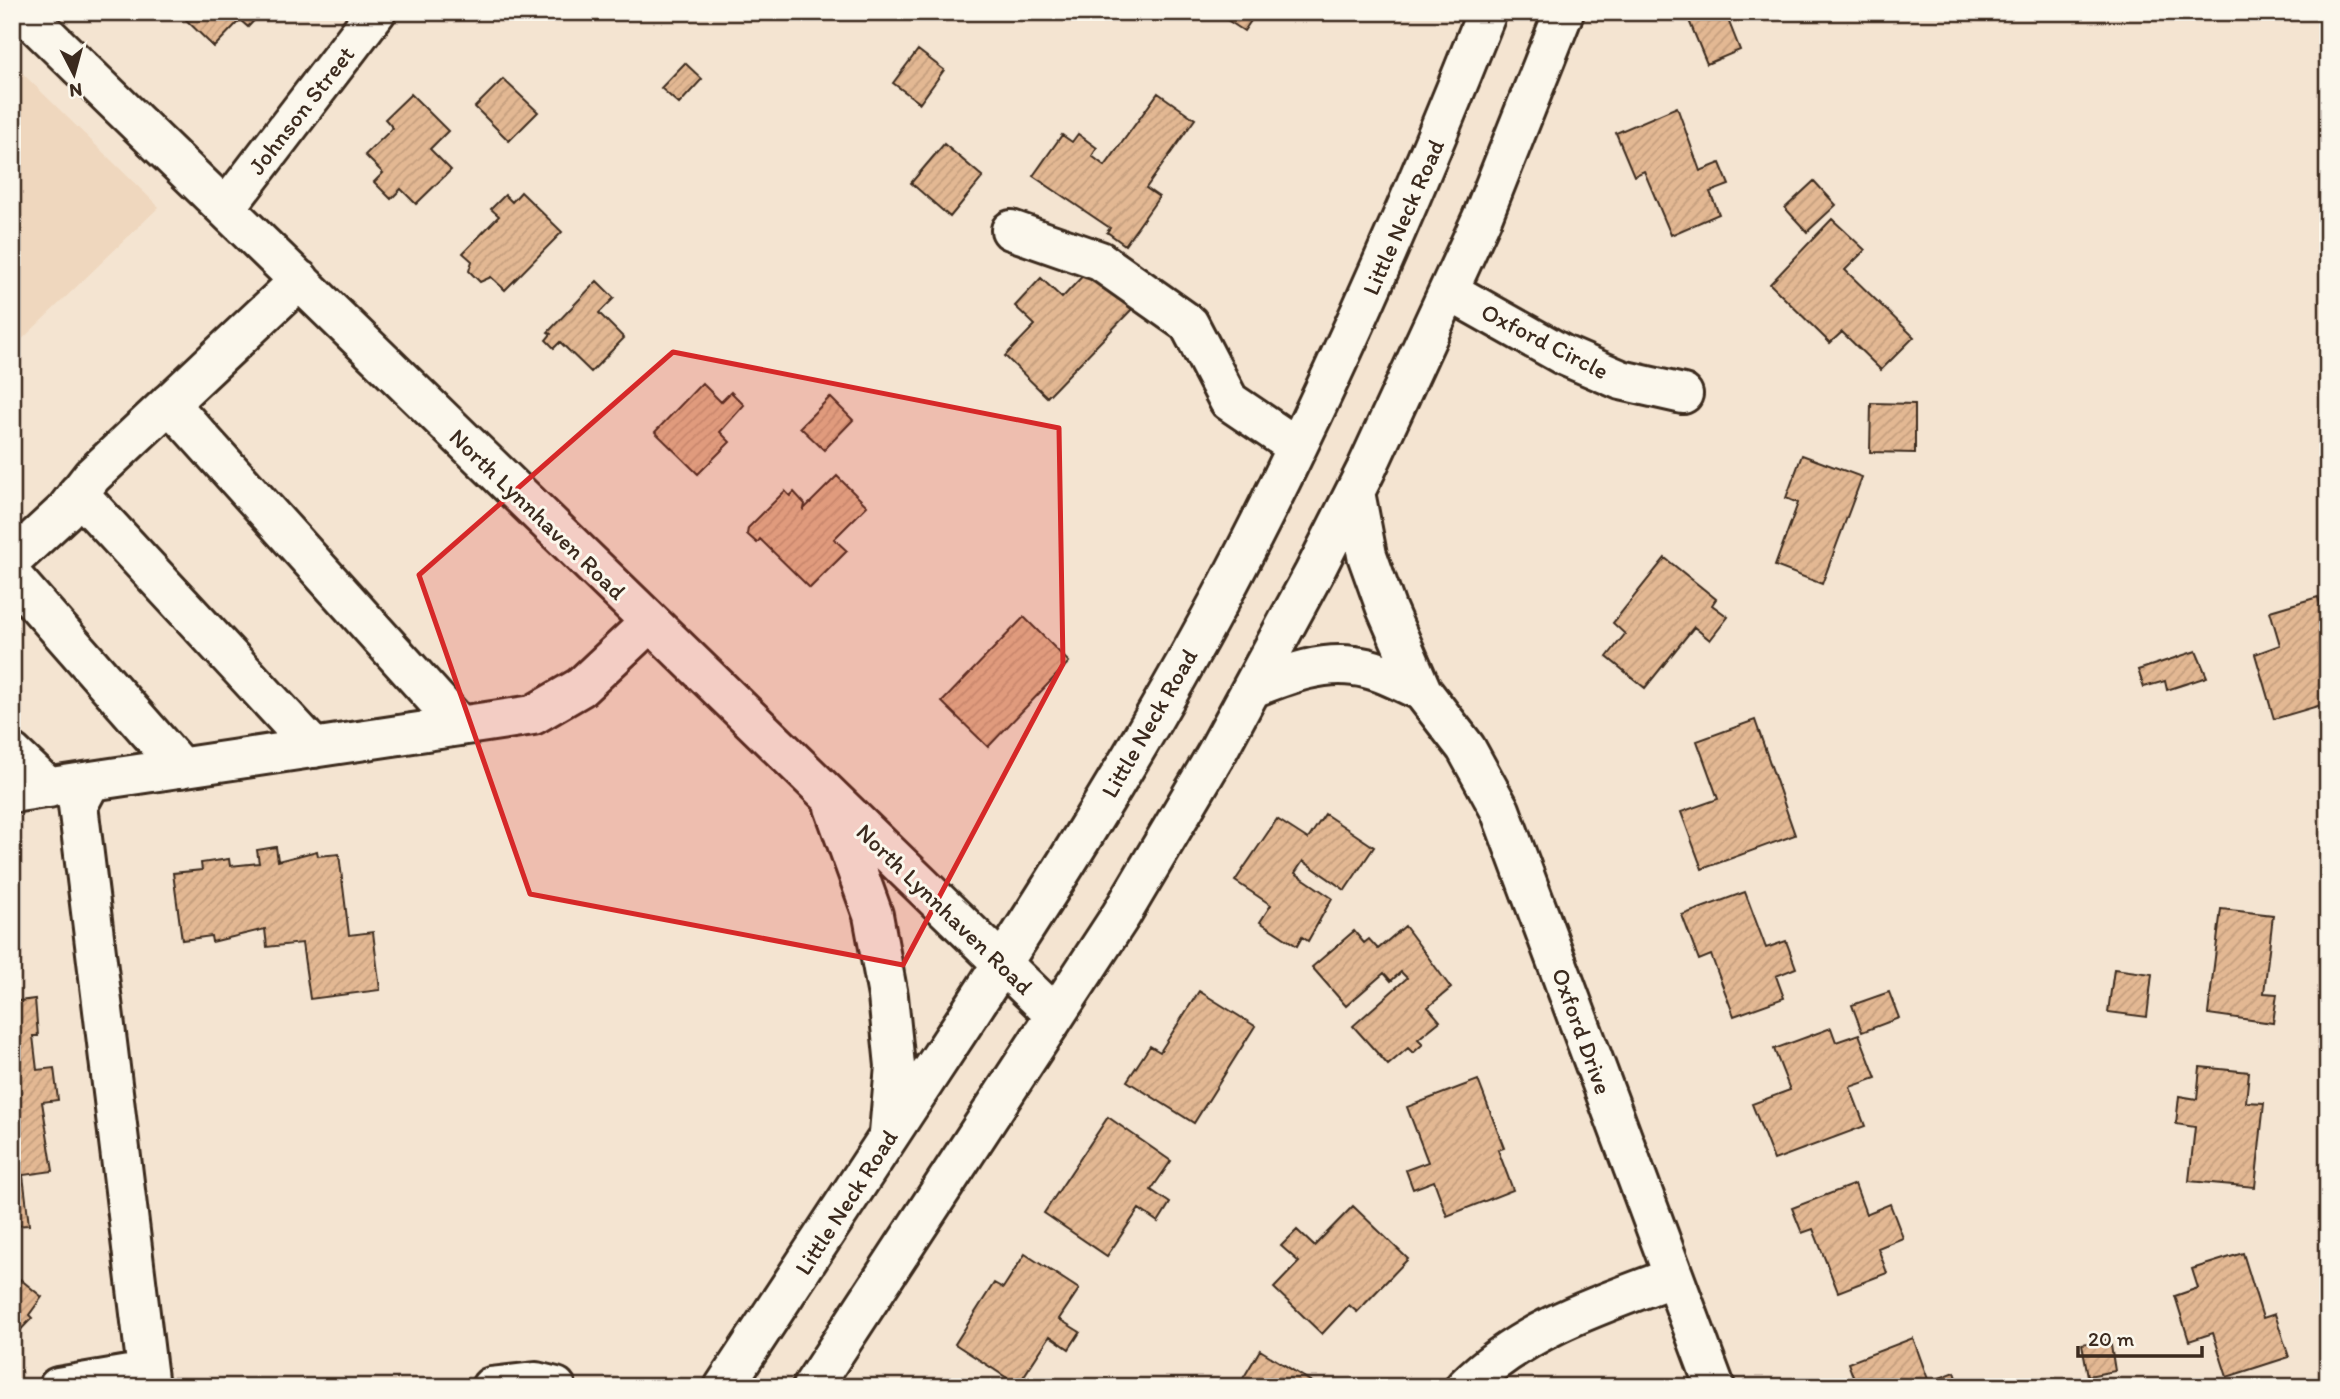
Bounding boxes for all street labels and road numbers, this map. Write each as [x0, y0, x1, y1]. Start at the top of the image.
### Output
street label: Johnson Street [242, 40, 360, 180]
street label: Little Neck Road [1356, 135, 1450, 299]
street label: Oxford Circle [1477, 297, 1613, 385]
street label: North Lynnhaven Road [444, 422, 632, 606]
street label: Little Neck Road [1095, 643, 1203, 803]
street label: North Lynnhaven Road [851, 817, 1039, 1001]
street label: Oxford Drive [1546, 964, 1618, 1098]
street label: Little Neck Road [788, 1124, 904, 1280]

